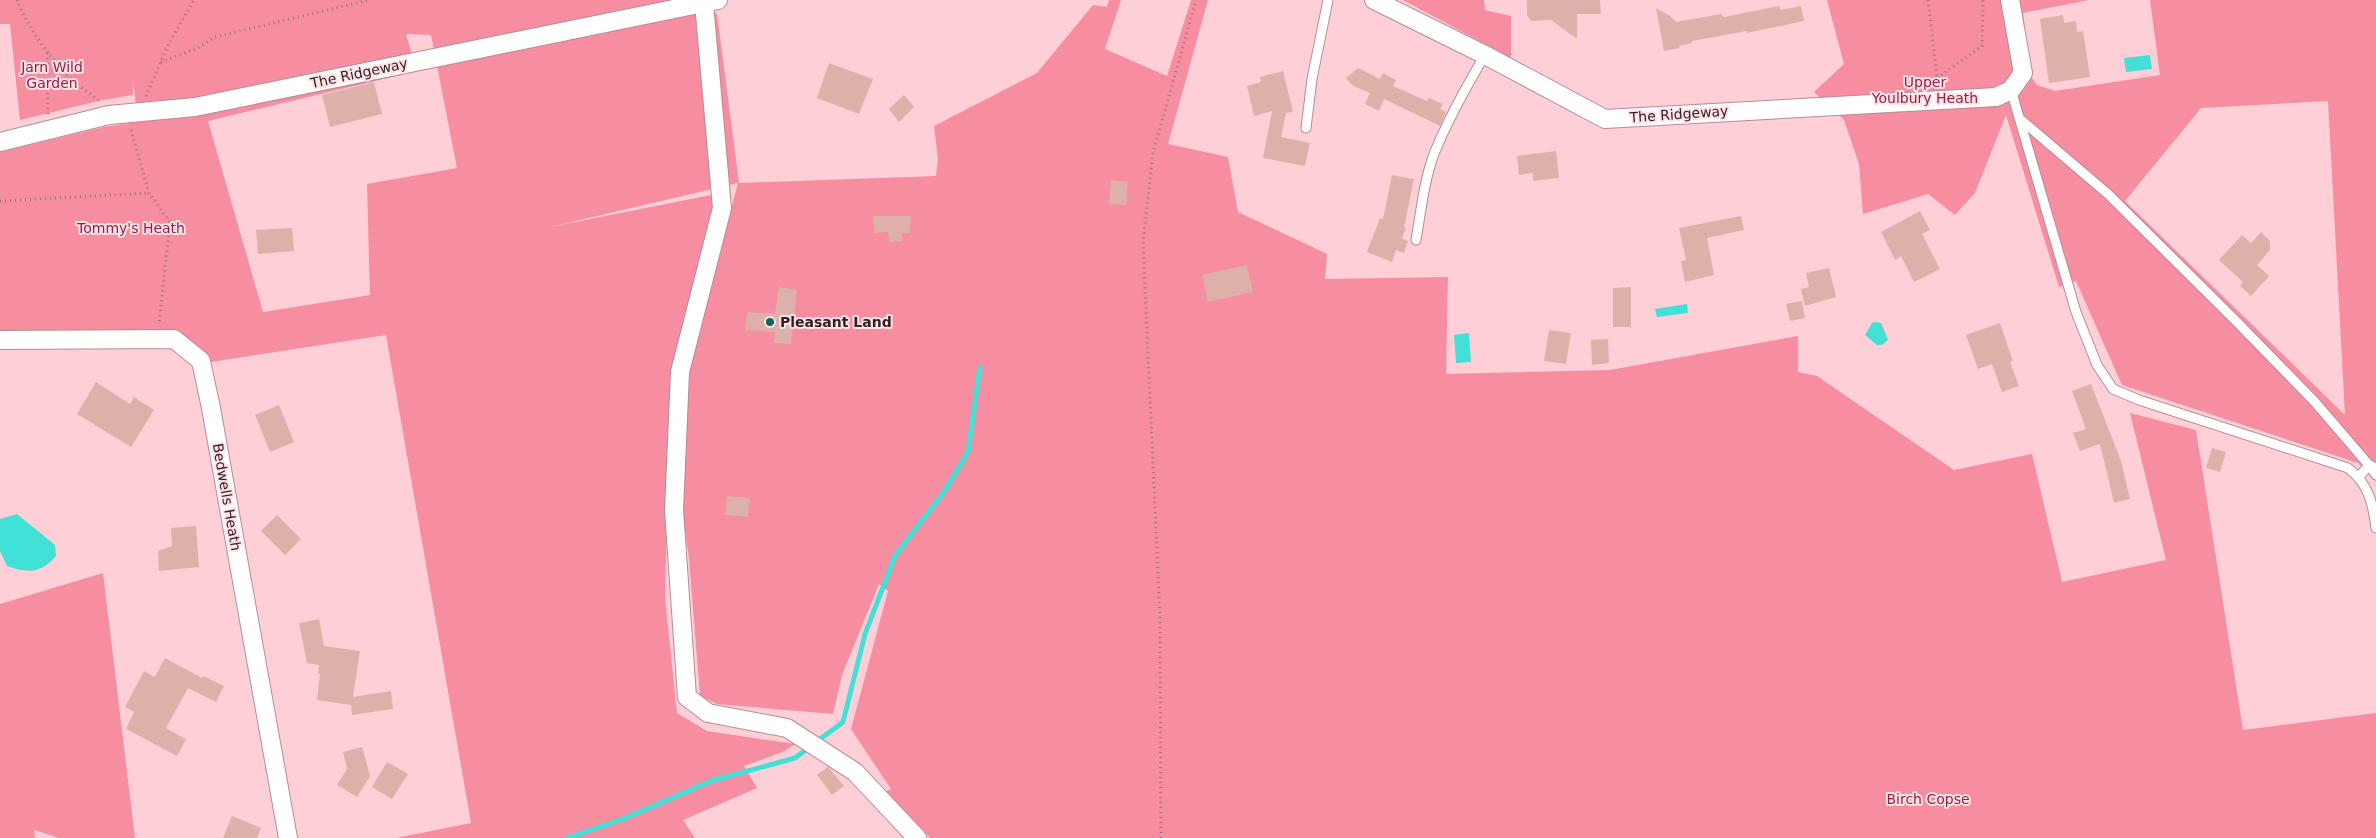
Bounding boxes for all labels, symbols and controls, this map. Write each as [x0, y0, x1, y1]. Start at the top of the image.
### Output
street label: The Ridgeway [308, 55, 409, 91]
park label: Jarn Wild Garden [20, 59, 83, 91]
park label: Upper Youlbury Heath [1871, 74, 1978, 106]
street label: The Ridgeway [1628, 103, 1729, 125]
park label: Tommy's Heath [76, 220, 185, 236]
place label: Pleasant Land [780, 314, 892, 330]
marker: Pleasant Land [764, 316, 776, 328]
street label: Bedwells Heath [210, 442, 244, 552]
park label: Birch Copse [1886, 791, 1970, 807]

